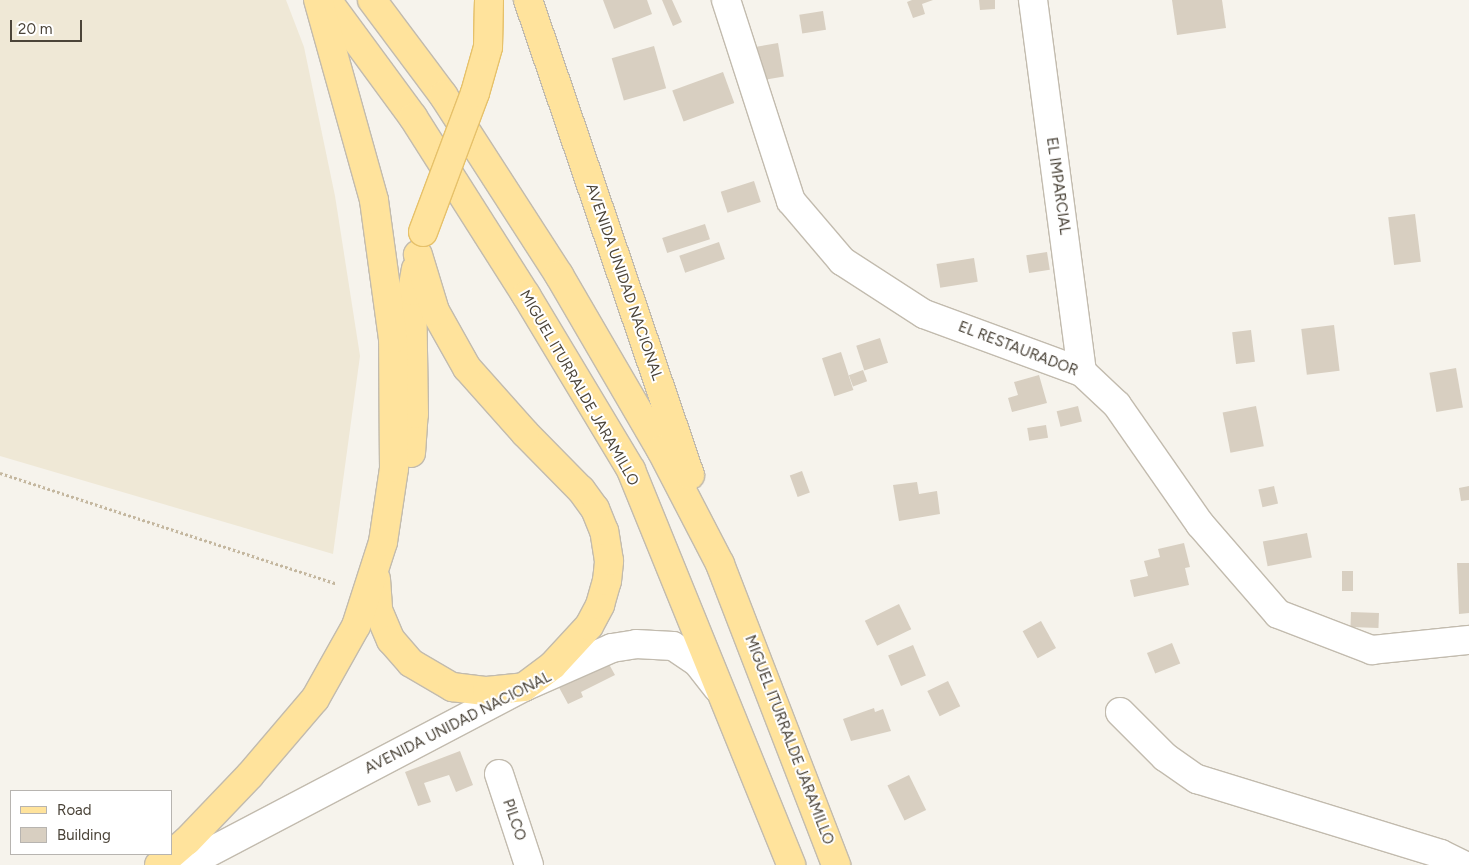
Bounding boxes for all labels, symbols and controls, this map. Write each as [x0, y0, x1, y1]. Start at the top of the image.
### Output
scale bar [12, 10, 85, 42]
text: 20 m [18, 20, 52, 38]
street label: EL IMPARCIAL [1042, 136, 1074, 236]
street label: AVENIDA UNIDAD NACIONAL [582, 181, 666, 383]
street label: MIGUEL ITURRALDE JARAMILLO [515, 287, 643, 489]
street label: EL RESTAURADOR [956, 318, 1080, 380]
street label: MIGUEL ITURRALDE JARAMILLO [741, 633, 837, 847]
street label: AVENIDA UNIDAD NACIONAL [362, 668, 554, 778]
legend [10, 790, 172, 855]
street label: PILCO [498, 797, 530, 843]
text: Road [57, 801, 92, 819]
text: Building [57, 826, 111, 844]

